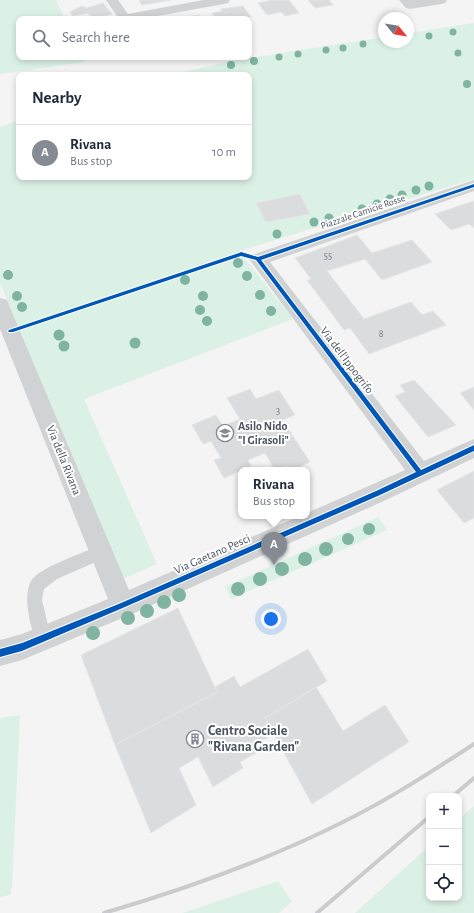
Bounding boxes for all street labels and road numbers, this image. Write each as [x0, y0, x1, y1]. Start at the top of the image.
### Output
street label: Piazzale Camicie Rosse [319, 193, 407, 231]
street label: Via dell'Ippogrifo [318, 324, 376, 396]
street label: Via della Rivana [45, 423, 84, 497]
street label: Via Gaetano Pesci [172, 532, 252, 576]

